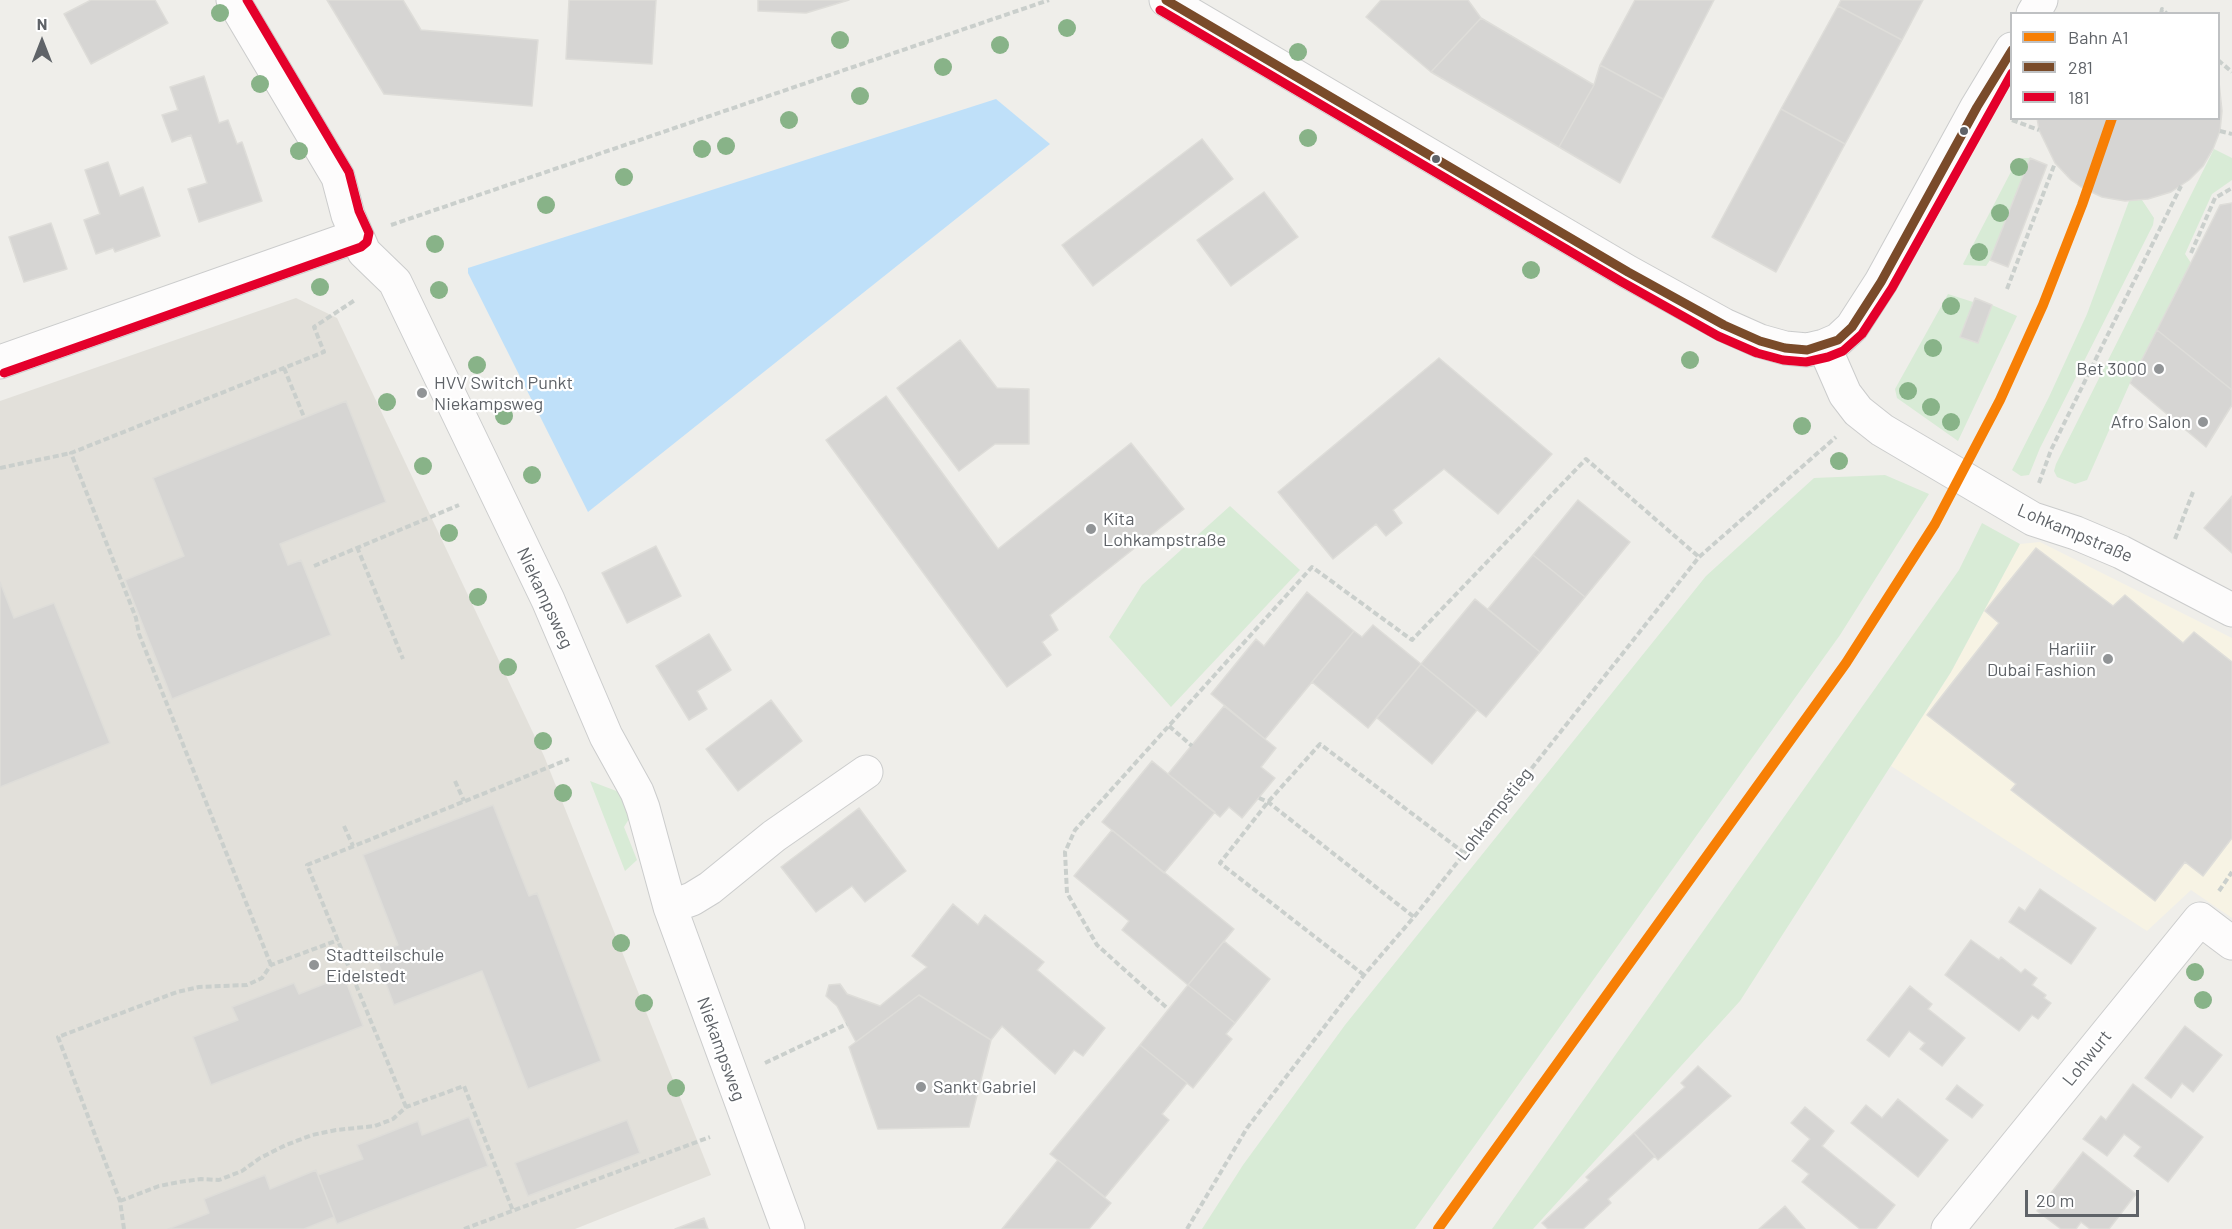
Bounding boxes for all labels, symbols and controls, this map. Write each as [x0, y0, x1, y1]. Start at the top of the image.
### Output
north arrow [12, 12, 72, 72]
legend [2010, 12, 2220, 120]
text: N [37, 14, 47, 33]
text: Bahn A1 [2068, 26, 2129, 48]
text: 281 [2068, 56, 2093, 78]
text: 181 [2068, 86, 2089, 108]
unlabelled marker [1958, 125, 1970, 137]
unlabelled marker [1430, 153, 1442, 165]
place label: Bet 3000 [2076, 358, 2147, 380]
marker: Bet 3000 [2152, 362, 2166, 376]
place label: HVV Switch Punkt Niekampsweg [434, 372, 573, 415]
marker: HVV Switch Punkt Niekampsweg [415, 386, 429, 400]
place label: Afro Salon [2111, 411, 2191, 433]
marker: Afro Salon [2196, 415, 2210, 429]
street label: Lohkampstraße [2014, 499, 2136, 567]
place label: Kita Lohkampstraße [1103, 508, 1226, 550]
marker: Kita Lohkampstraße [1084, 522, 1098, 536]
street label: Niekampsweg [512, 544, 578, 652]
place label: Hariiir Dubai Fashion [1987, 638, 2096, 680]
marker: Hariiir Dubai Fashion [2101, 652, 2115, 666]
street label: Lohkampstieg [1451, 763, 1537, 865]
place label: Stadtteilschule Eidelstedt [326, 944, 444, 986]
marker: Stadtteilschule Eidelstedt [307, 958, 321, 972]
street label: Niekampsweg [692, 994, 750, 1104]
street label: Lohwurt [2058, 1026, 2116, 1090]
place label: Sankt Gabriel [933, 1076, 1036, 1098]
marker: Sankt Gabriel [914, 1080, 928, 1094]
scale bar [2028, 1178, 2142, 1216]
text: 20 m [2036, 1189, 2074, 1211]

